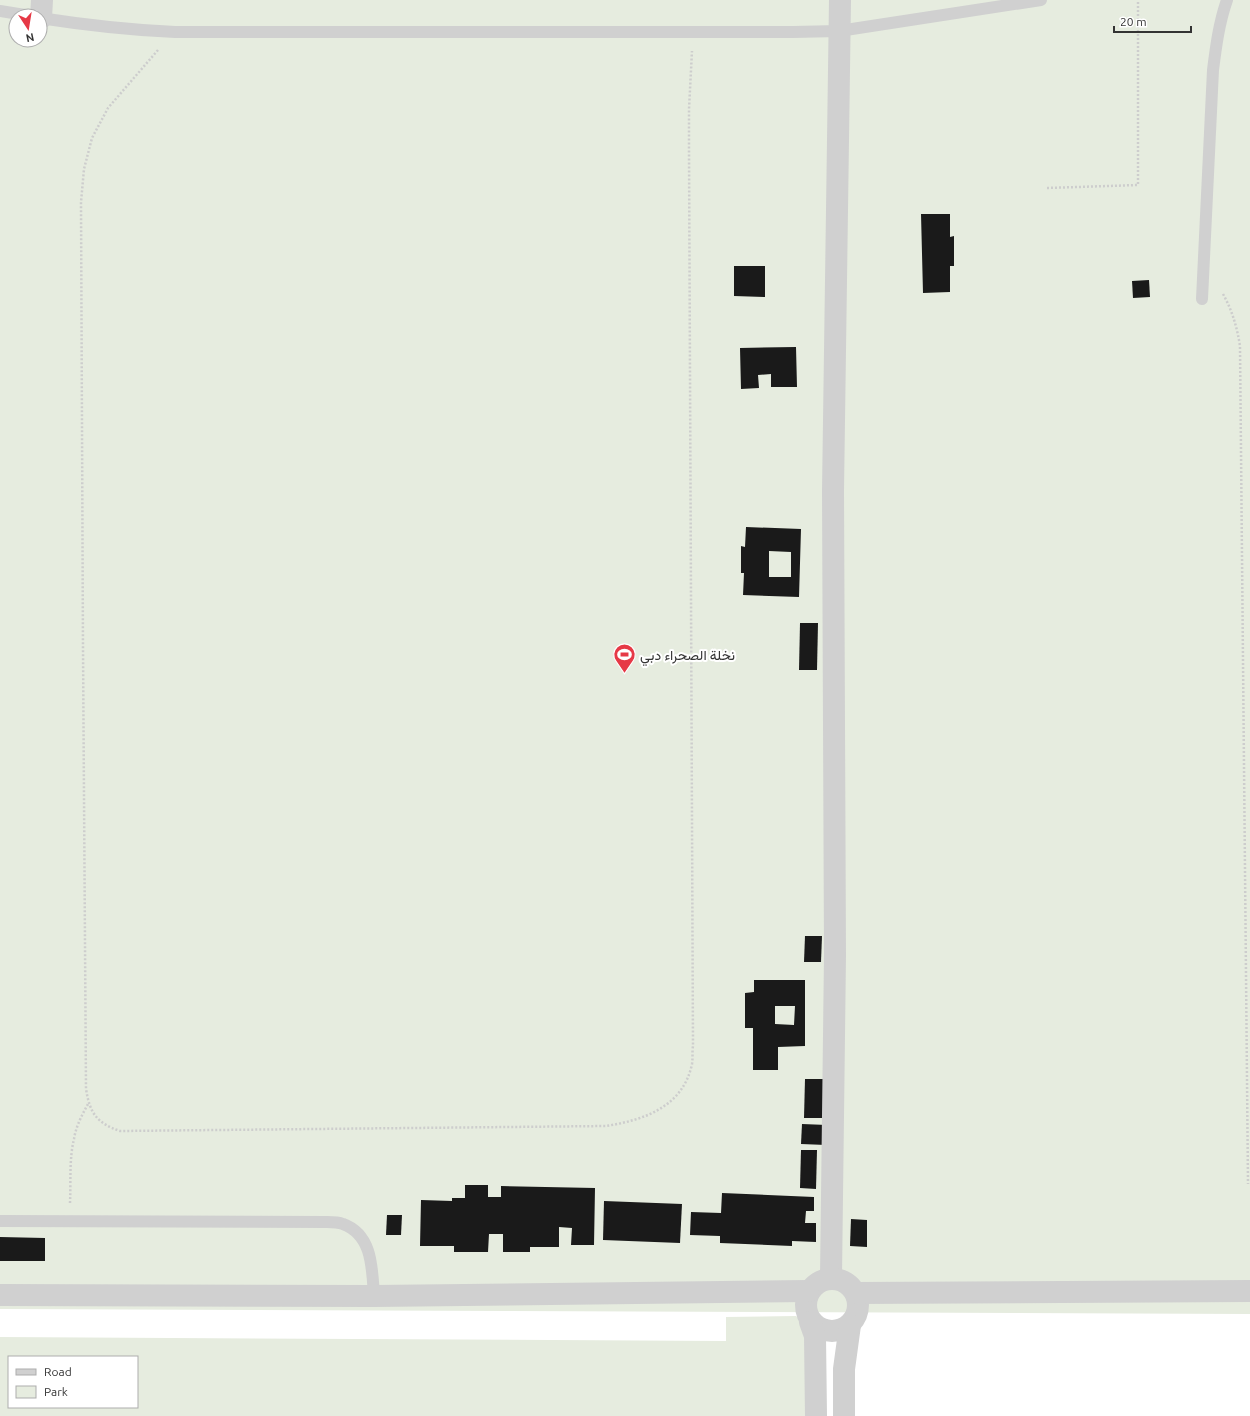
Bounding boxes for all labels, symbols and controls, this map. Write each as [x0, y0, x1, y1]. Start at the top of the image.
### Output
north arrow [8, 8, 48, 48]
scale bar [1114, 8, 1191, 34]
text: 20 m [1120, 15, 1147, 28]
text: N [25, 31, 35, 45]
sports icon: نخلة الصحراء دبي [612, 642, 638, 675]
place label: نخلة الصحراء دبي [640, 647, 735, 667]
legend [8, 1356, 138, 1408]
text: Road [44, 1365, 72, 1378]
text: Park [44, 1385, 68, 1398]

